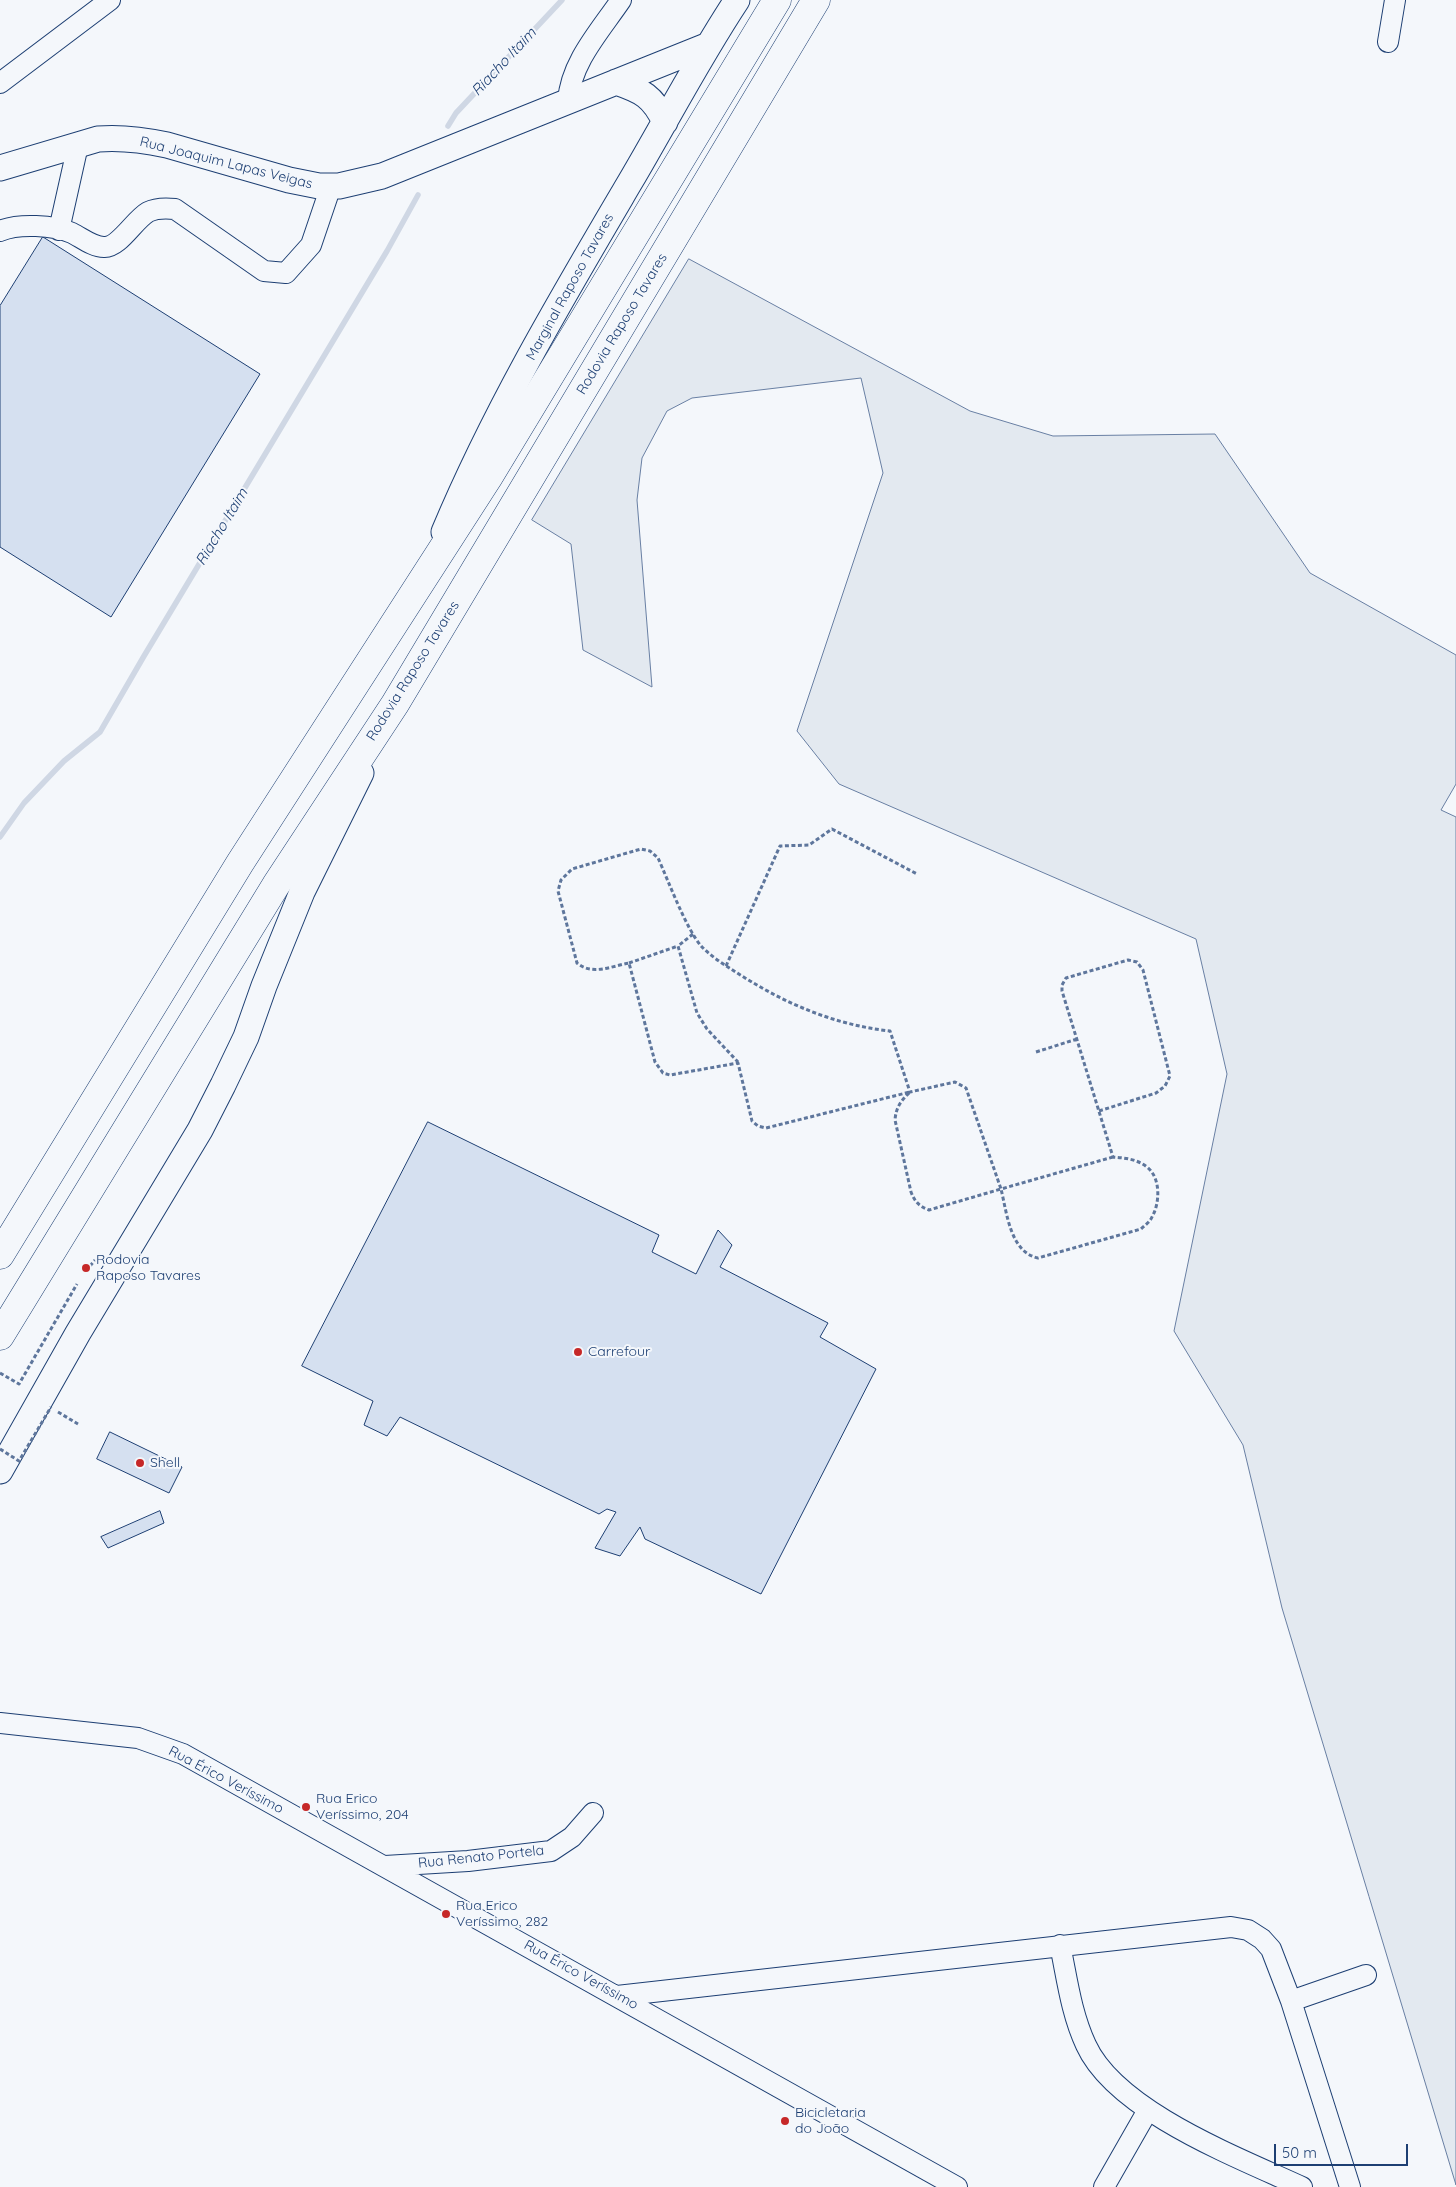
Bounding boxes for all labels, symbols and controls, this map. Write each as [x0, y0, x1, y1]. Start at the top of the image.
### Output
water label: Riacho Itaim [468, 24, 540, 100]
street label: Rua Joaquim Lapas Veigas [138, 133, 314, 193]
street label: Marginal Raposo Tavares [523, 211, 617, 363]
street label: Rodovia Raposo Tavares [573, 250, 671, 398]
water label: Riacho Itaim [192, 485, 252, 569]
street label: Rodovia Raposo Tavares [363, 598, 463, 744]
place label: Rodovia Raposo Tavares [96, 1252, 200, 1284]
marker: Rodovia Raposo Tavares [80, 1262, 92, 1274]
place label: Carrefour [588, 1344, 650, 1360]
marker: Carrefour [572, 1346, 584, 1358]
place label: Shell [150, 1455, 180, 1471]
marker: Shell [134, 1457, 146, 1469]
street label: Rua Érico Veríssimo [166, 1743, 286, 1817]
place label: Rua Erico Veríssimo, 204 [316, 1791, 409, 1824]
marker: Rua Erico Veríssimo, 204 [300, 1801, 312, 1813]
street label: Rua Renato Portela [417, 1842, 545, 1872]
place label: Rua Erico Veríssimo, 282 [456, 1898, 548, 1930]
marker: Rua Erico Veríssimo, 282 [440, 1908, 452, 1920]
street label: Rua Érico Veríssimo [521, 1937, 641, 2013]
place label: Bicicletaria do João [795, 2105, 866, 2138]
marker: Bicicletaria do João [779, 2115, 791, 2127]
scale bar [1276, 2134, 1410, 2166]
text: 50 m [1282, 2143, 1317, 2162]

